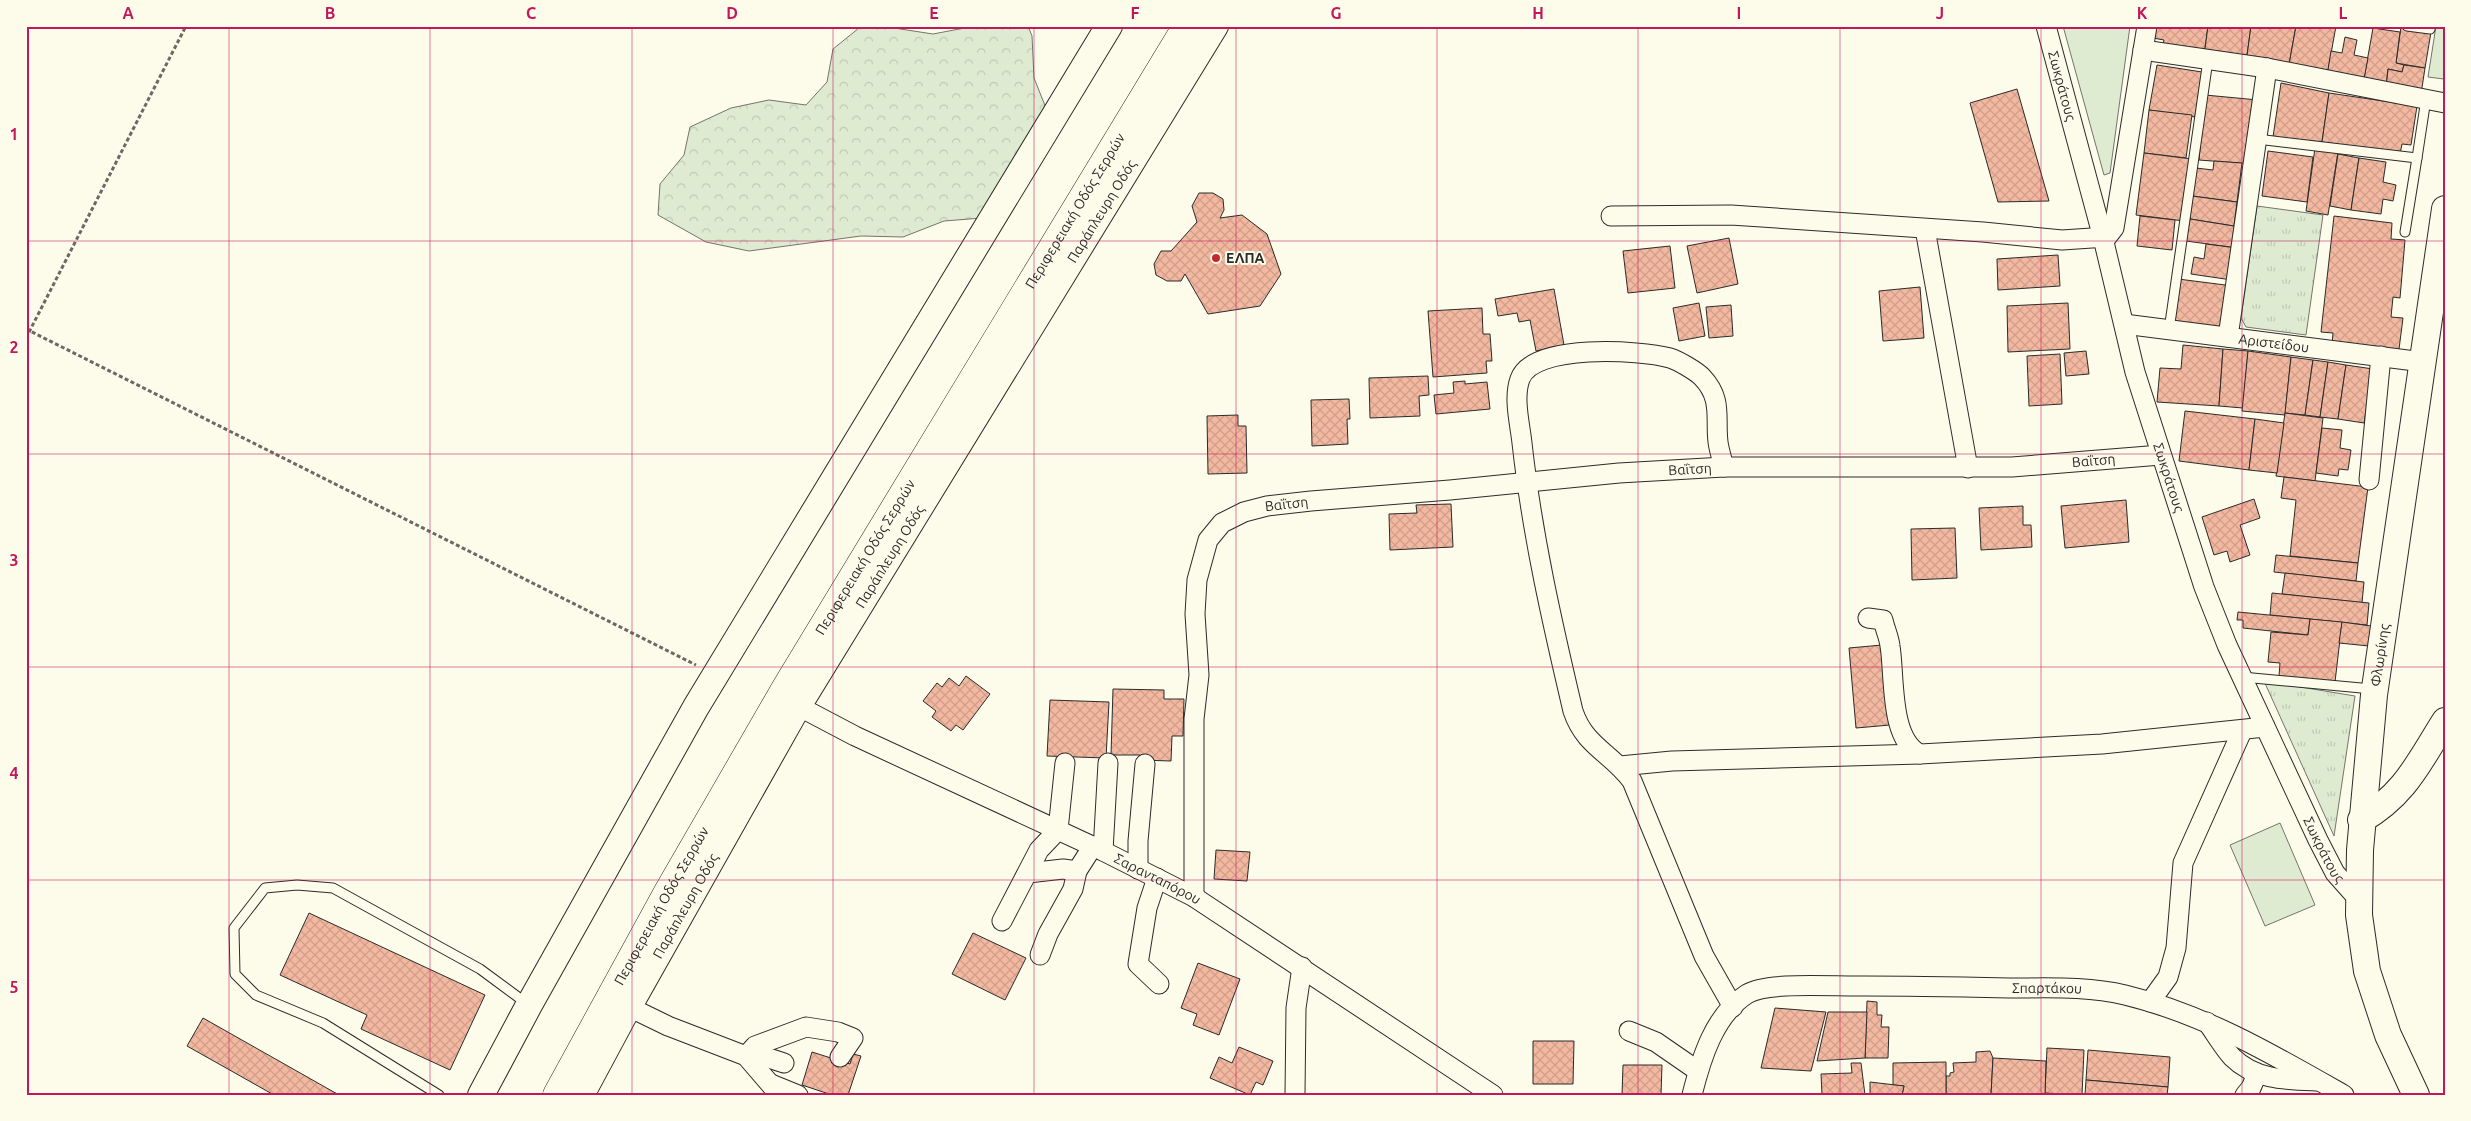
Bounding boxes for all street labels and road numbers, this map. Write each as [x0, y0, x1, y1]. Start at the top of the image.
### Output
street label: Σωκράτους [2045, 49, 2079, 123]
street label: Περιφερειακή Οδός Σερρών [1022, 130, 1128, 291]
street label: Παράπλευρη Οδός [1064, 156, 1139, 266]
street label: Αριστείδου [2238, 331, 2310, 355]
street label: Σωκράτους [2150, 441, 2188, 515]
street label: Βαΐτση [2071, 451, 2116, 470]
street label: Βαΐτση [1668, 460, 1712, 478]
street label: Περιφερειακή Οδός Σερρών [812, 476, 918, 638]
street label: Βαΐτση [1264, 493, 1309, 514]
street label: Παράπλευρη Οδός [852, 501, 928, 611]
street label: Φλωρίνης [2367, 622, 2392, 688]
street label: Σωκράτους [2300, 814, 2348, 886]
street label: Περιφερειακή Οδός Σερρών [611, 824, 712, 988]
street label: Παράπλευρη Οδός [649, 850, 722, 961]
street label: Σαρανταπόρου [1112, 850, 1204, 907]
street label: Σπαρτάκου [2012, 980, 2083, 997]

